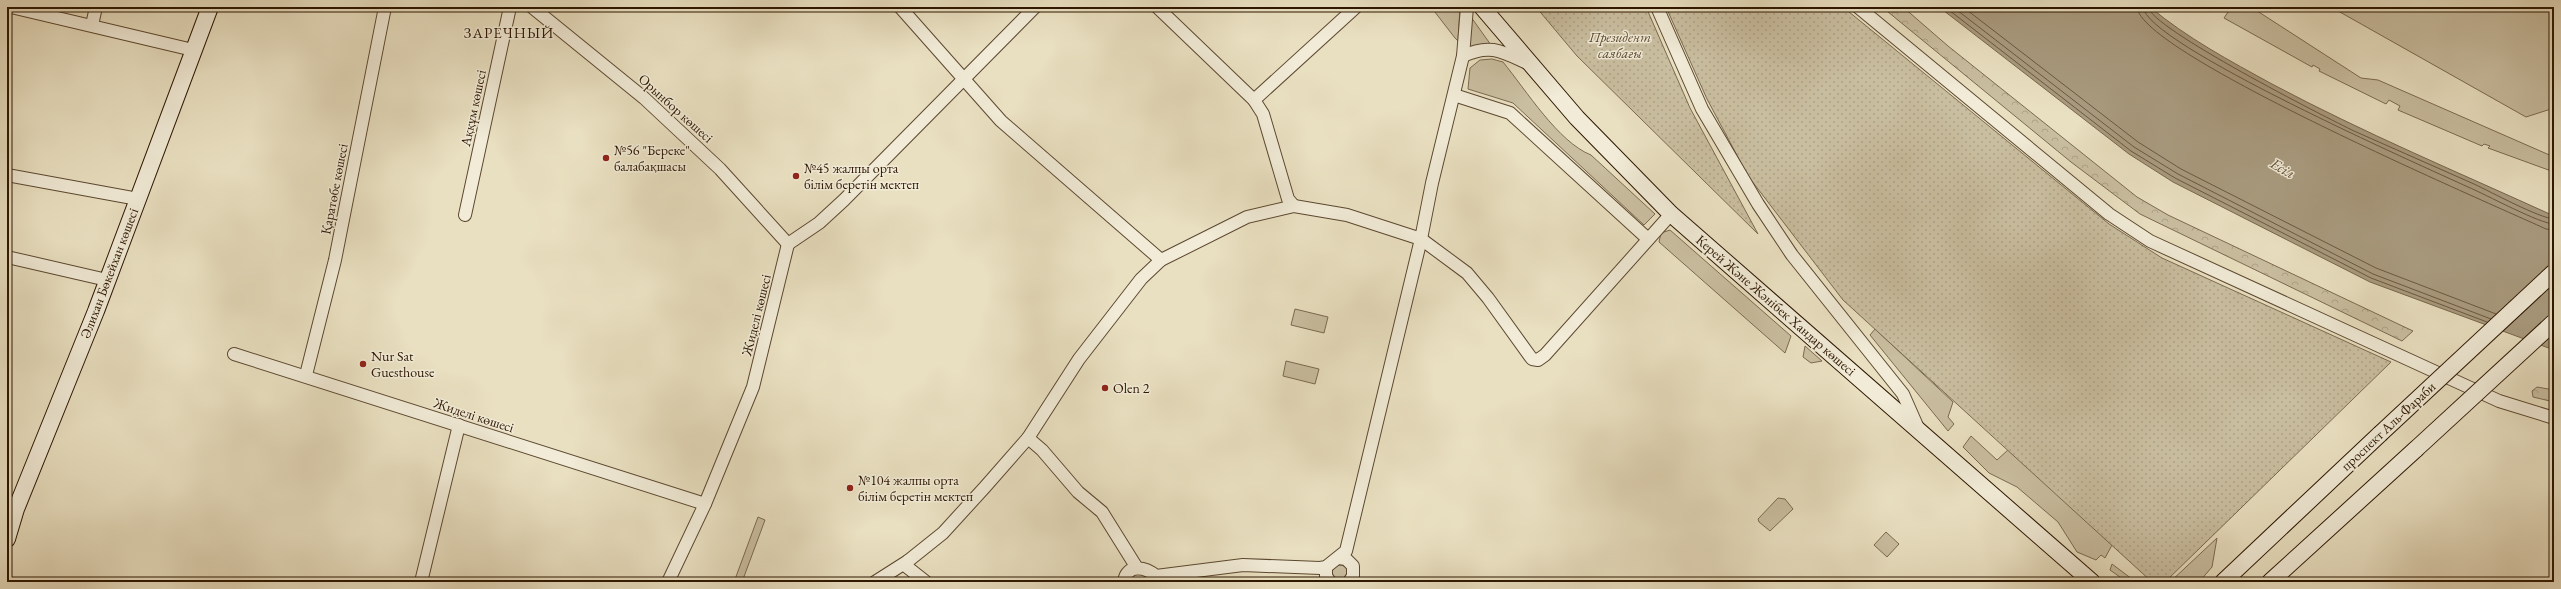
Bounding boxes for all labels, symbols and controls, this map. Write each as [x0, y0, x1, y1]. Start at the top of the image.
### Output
district label: ЗАРЕЧНЫЙ [464, 23, 554, 42]
park label: Президент саябағы [1588, 28, 1651, 62]
street label: Аққұм көшесі [456, 67, 490, 149]
street label: Орынбор көшесі [635, 70, 718, 147]
street label: Қаратөбе көшесі [316, 141, 352, 236]
place label: №56 "Береке" балабақшасы [614, 141, 690, 175]
marker: №56 "Береке" балабақшасы [601, 153, 611, 163]
water label: Есіл [2267, 153, 2299, 183]
place label: №45 жалпы орта білім беретін мектеп [804, 159, 919, 193]
marker: №45 жалпы орта білім беретін мектеп [791, 171, 801, 181]
street label: Әлихан Бөкейхан көшесі [76, 205, 142, 341]
street label: Керей Және Жәнібек Хандар көшесі [1692, 231, 1860, 380]
street label: Жиделі көшесі [737, 272, 775, 359]
place label: Nur Sat Guesthouse [371, 347, 435, 381]
marker: Nur Sat Guesthouse [358, 359, 368, 369]
street label: проспект Аль-Фараби [2337, 377, 2440, 475]
place label: Olen 2 [1113, 379, 1150, 397]
marker: Olen 2 [1100, 383, 1110, 393]
street label: Жиделі көшесі [431, 393, 517, 437]
place label: №104 жалпы орта білім беретін мектеп [858, 471, 973, 505]
marker: №104 жалпы орта білім беретін мектеп [845, 483, 855, 493]

